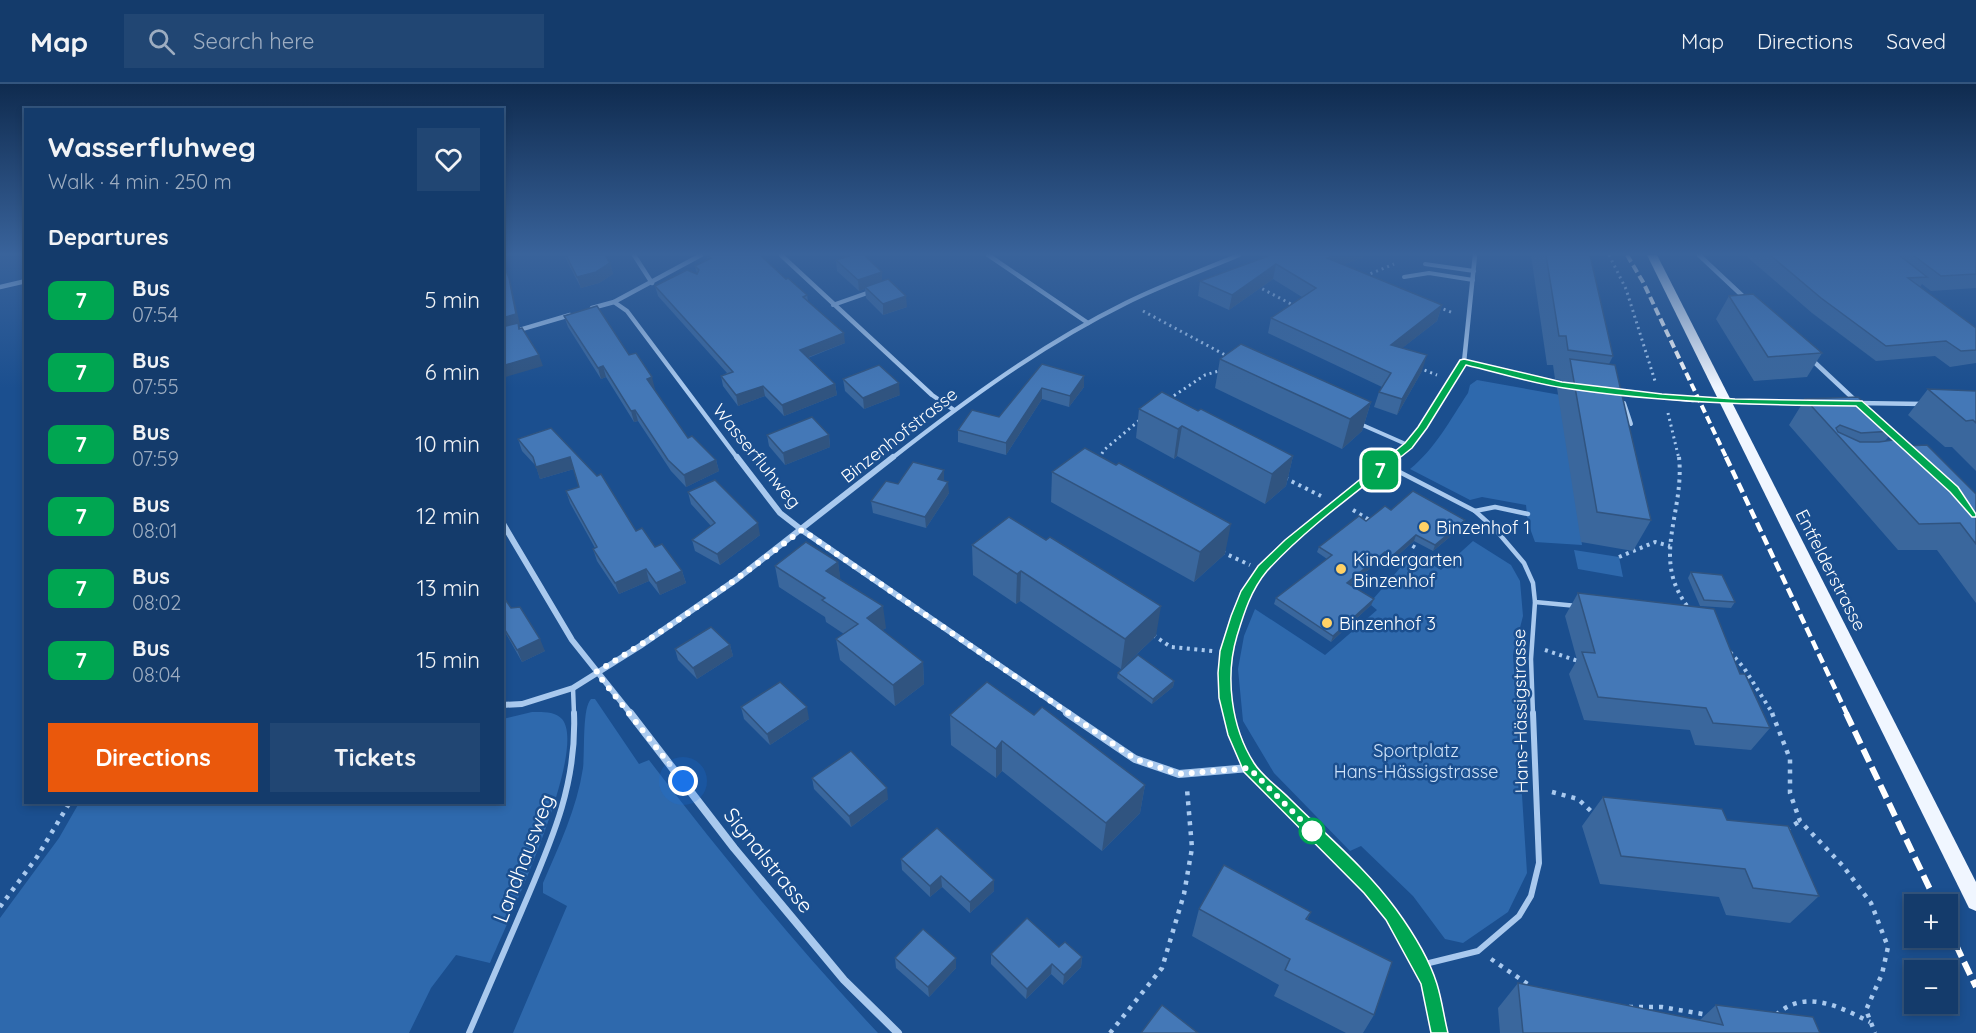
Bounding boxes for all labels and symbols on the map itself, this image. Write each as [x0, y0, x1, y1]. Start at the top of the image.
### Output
street label: Binzenhofstrasse [836, 382, 962, 488]
street label: Wasserfluhweg [708, 399, 806, 513]
line badge: 7 [1360, 450, 1400, 490]
street label: Entfelderstrasse [1790, 505, 1872, 635]
place label: Binzenhof 1 [1436, 516, 1530, 539]
marker: Binzenhof 1 [1417, 520, 1431, 534]
place label: Kindergarten Binzenhof [1353, 548, 1463, 592]
marker: Kindergarten Binzenhof [1334, 562, 1348, 576]
place label: Binzenhof 3 [1339, 612, 1436, 635]
marker: Binzenhof 3 [1320, 616, 1334, 630]
street label: Hans-Hässigstrasse [1507, 629, 1533, 793]
park label: Sportplatz Hans-Hässigstrasse [1334, 739, 1498, 783]
your location [668, 766, 698, 796]
street label: Landhausweg [487, 790, 559, 926]
street label: Signalstrasse [719, 802, 819, 918]
unlabelled marker [1299, 818, 1325, 844]

